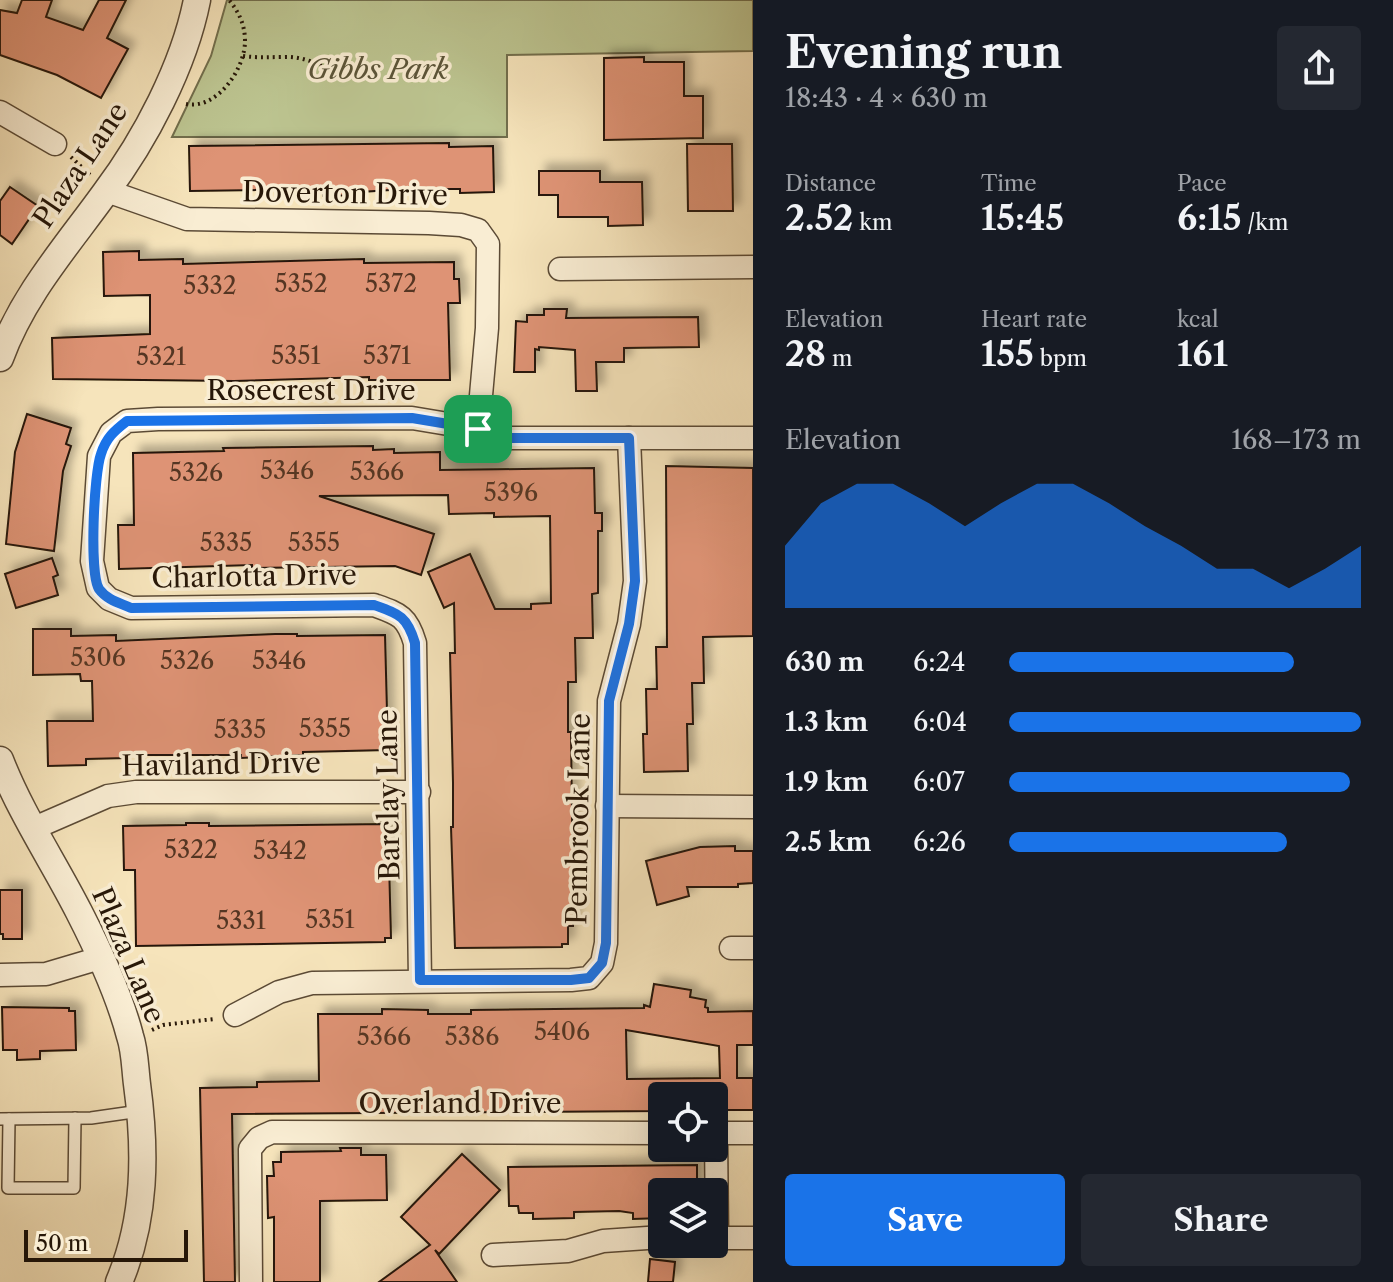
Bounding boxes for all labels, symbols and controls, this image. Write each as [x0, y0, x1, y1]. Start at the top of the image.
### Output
text: Evening run [785, 25, 1062, 79]
button: share [1277, 26, 1361, 110]
park label: Gibbs Park [307, 52, 449, 86]
text: 18:43 · 4 × 630 m [785, 82, 988, 114]
street label: Plaza Lane [26, 96, 134, 234]
text: Distance [785, 170, 876, 197]
text: Time [981, 170, 1037, 197]
text: Pace [1177, 170, 1227, 197]
street label: Doverton Drive [242, 174, 448, 212]
text: 2.52 [785, 197, 853, 239]
text: 15:45 [981, 197, 1064, 239]
text: 6:15 [1177, 197, 1241, 239]
text: km [853, 209, 892, 236]
text: /km [1241, 209, 1289, 236]
house number: 5352 [274, 269, 328, 298]
house number: 5372 [365, 269, 417, 298]
house number: 5332 [183, 271, 237, 300]
text: Elevation [785, 306, 883, 333]
text: Heart rate [981, 306, 1087, 333]
text: kcal [1177, 306, 1219, 333]
text: 28 [785, 333, 826, 375]
text: 155 [981, 333, 1034, 375]
text: 161 [1177, 333, 1228, 375]
house number: 5351 [271, 341, 321, 370]
house number: 5371 [363, 341, 411, 370]
house number: 5321 [136, 342, 186, 371]
text: m [826, 345, 852, 372]
text: bpm [1034, 345, 1087, 372]
street label: Rosecrest Drive [206, 373, 416, 407]
pin [444, 395, 512, 463]
icon: arrive [456, 407, 500, 451]
text: Elevation [785, 424, 901, 456]
text: 168–173 m [1231, 424, 1361, 456]
house number: 5346 [260, 456, 314, 485]
house number: 5366 [350, 457, 404, 486]
house number: 5326 [169, 458, 223, 487]
house number: 5396 [484, 478, 538, 507]
house number: 5335 [200, 528, 252, 557]
house number: 5355 [288, 528, 340, 557]
street label: Charlotta Drive [151, 557, 357, 595]
house number: 5306 [70, 643, 126, 672]
house number: 5326 [160, 646, 214, 675]
house number: 5346 [252, 646, 306, 675]
text: 630 m [785, 646, 864, 678]
text: 6:24 [913, 646, 966, 678]
text: 1.3 km [785, 706, 868, 738]
text: 6:04 [913, 706, 967, 738]
street label: Barclay Lane [370, 709, 406, 881]
street label: Pembrook Lane [559, 713, 597, 925]
house number: 5355 [299, 714, 351, 743]
house number: 5335 [214, 715, 266, 744]
street label: Haviland Drive [121, 745, 321, 783]
text: 1.9 km [785, 766, 868, 798]
text: 6:07 [913, 766, 965, 798]
text: 2.5 km [785, 826, 871, 858]
text: 6:26 [913, 826, 966, 858]
house number: 5322 [164, 835, 218, 864]
house number: 5342 [253, 836, 307, 865]
street label: Plaza Lane [85, 882, 173, 1028]
house number: 5351 [305, 905, 355, 934]
house number: 5331 [216, 906, 266, 935]
house number: 5406 [534, 1017, 590, 1046]
house number: 5366 [357, 1022, 411, 1051]
house number: 5386 [445, 1022, 499, 1051]
map controls [648, 1082, 728, 1258]
button: locate [648, 1082, 728, 1162]
street label: Overland Drive [358, 1086, 562, 1120]
button: Save [785, 1174, 1065, 1266]
button: Share [1081, 1174, 1361, 1266]
button: layers [648, 1178, 728, 1258]
scale bar [24, 1226, 188, 1262]
text: 50 m [36, 1230, 88, 1257]

